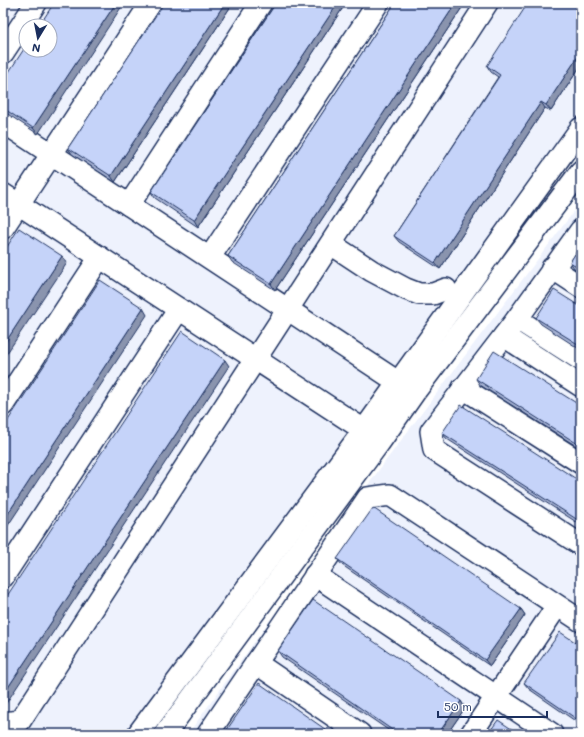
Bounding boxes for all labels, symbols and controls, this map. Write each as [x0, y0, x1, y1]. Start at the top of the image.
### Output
north arrow [18, 18, 58, 58]
text: N [31, 40, 42, 56]
scale bar [438, 693, 547, 719]
text: 50 m [444, 698, 472, 714]

